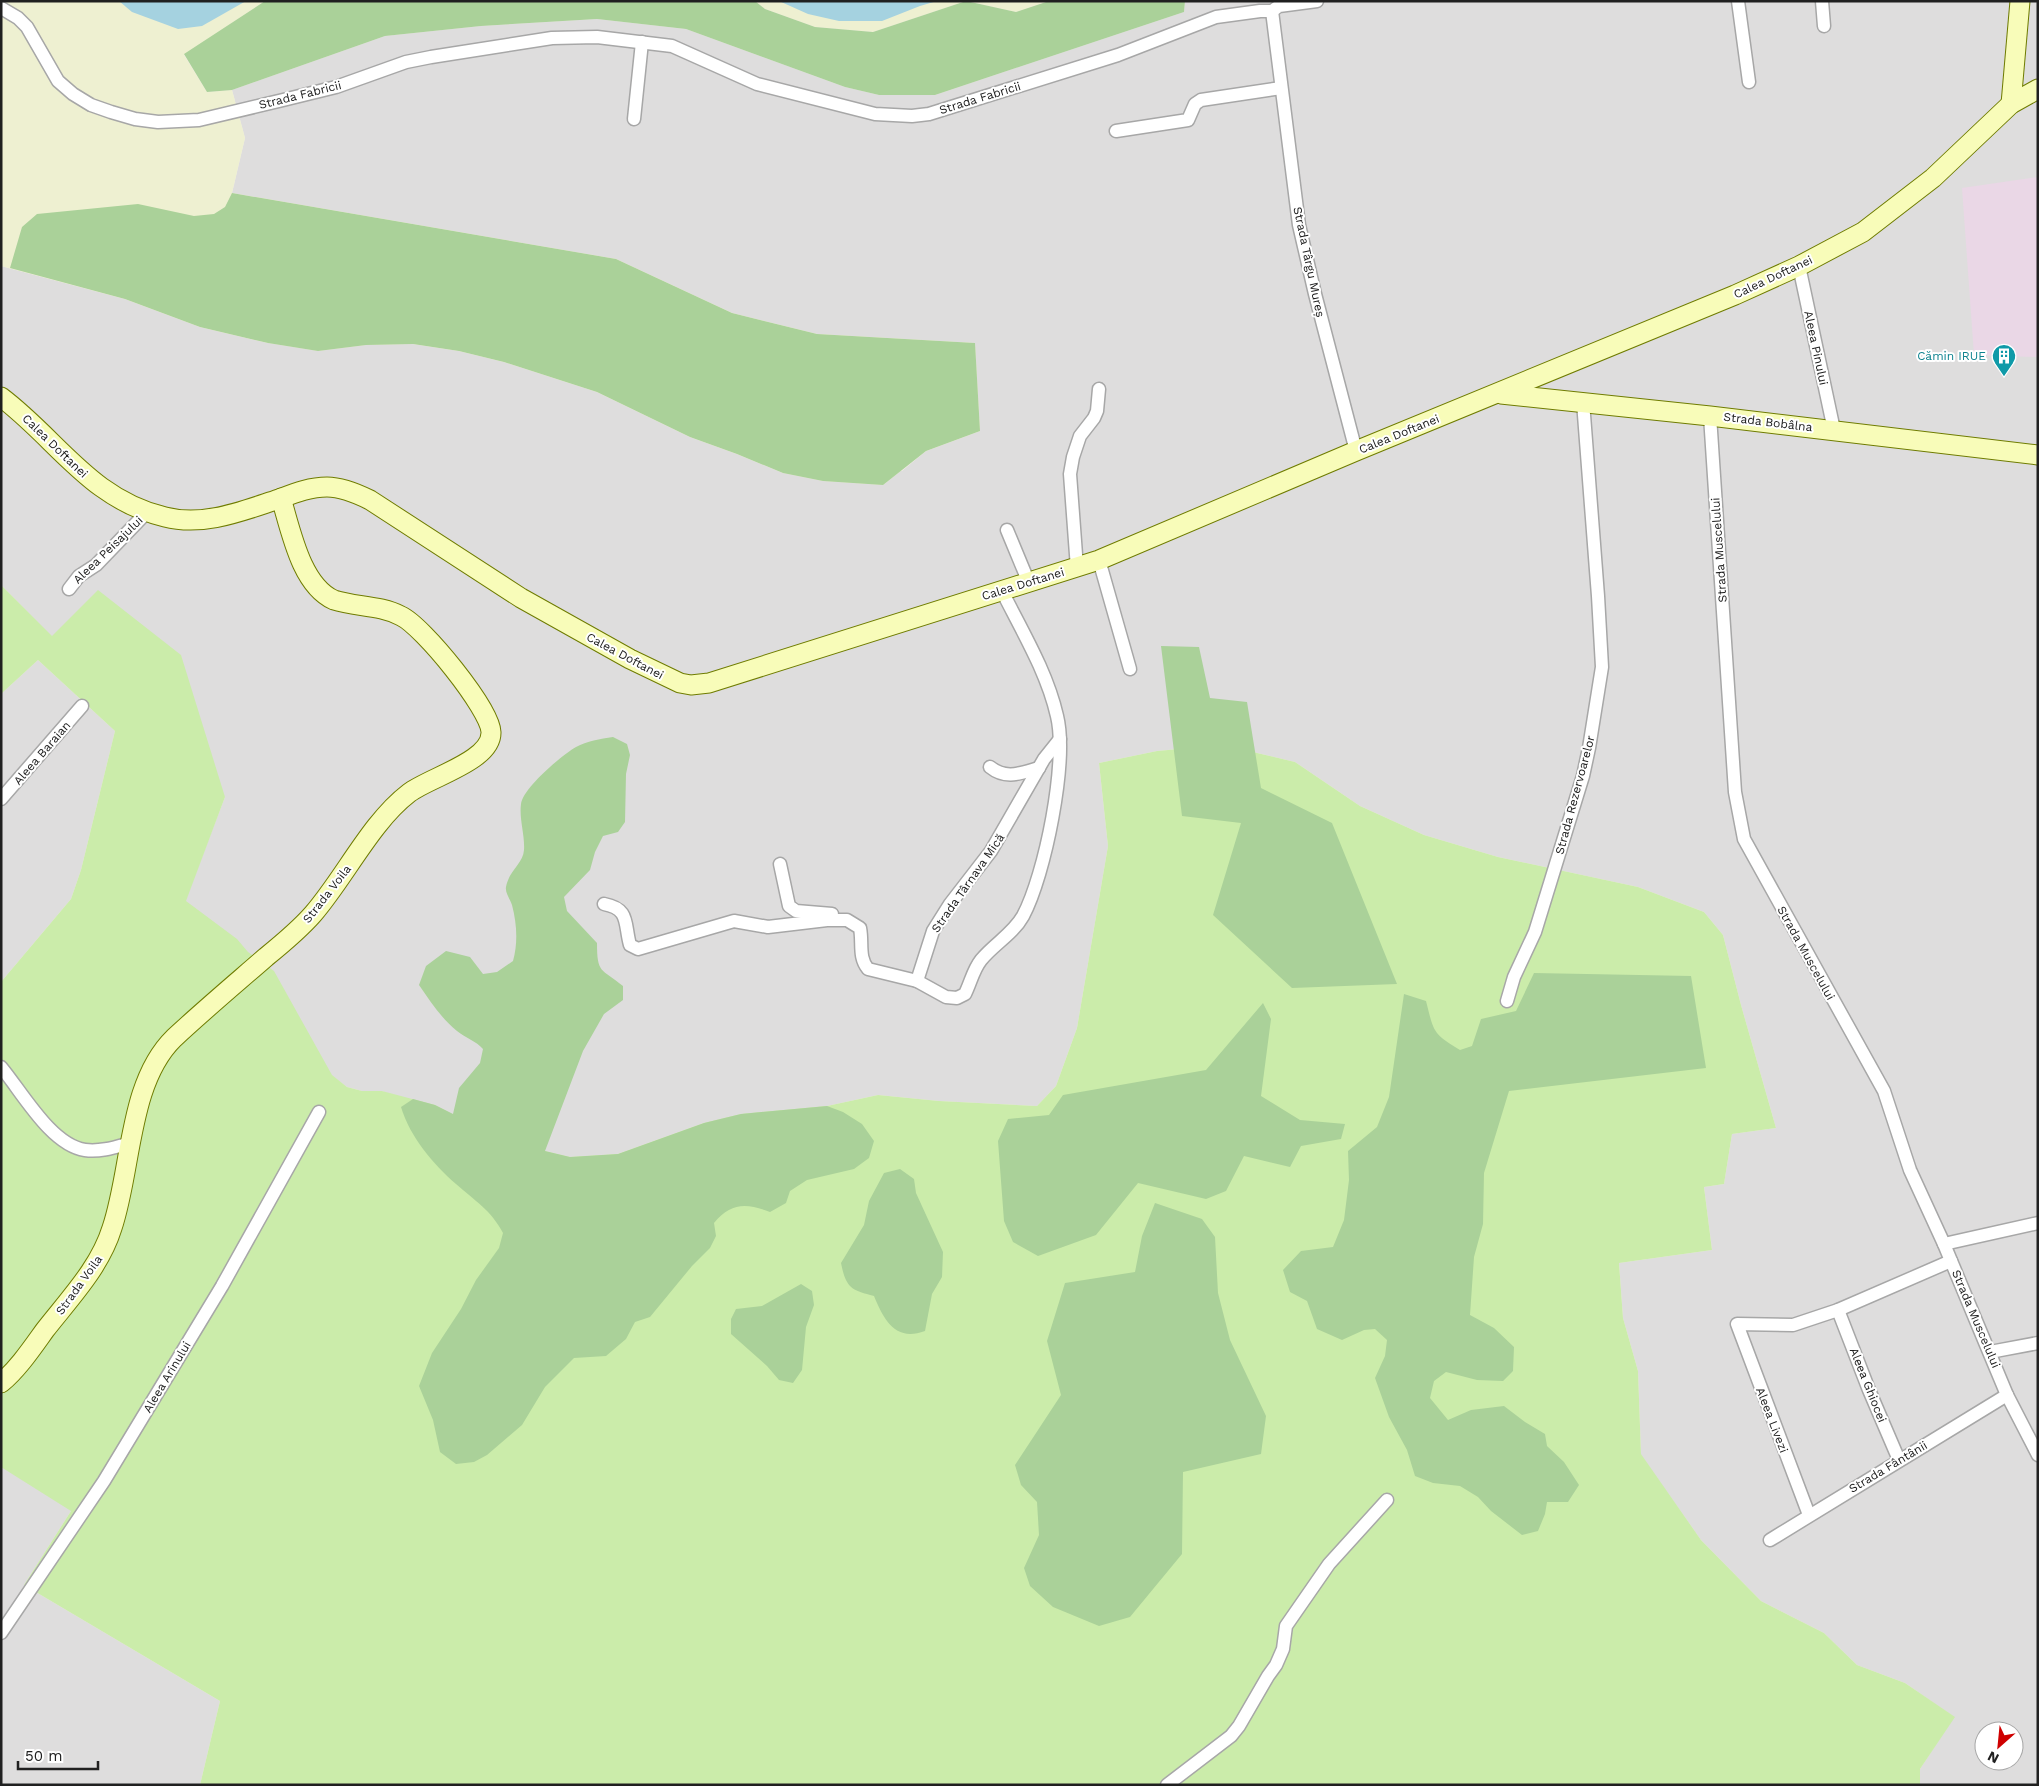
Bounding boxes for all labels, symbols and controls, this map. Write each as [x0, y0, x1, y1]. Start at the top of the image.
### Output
street label: Strada Fabricii [257, 78, 343, 112]
street label: Strada Fabricii [938, 79, 1022, 117]
street label: Strada Târgu Mureș [1290, 205, 1328, 319]
street label: Calea Doftanei [1731, 253, 1815, 301]
street label: Aleea Pinului [1801, 310, 1831, 386]
building icon: Cămin IRUE [1991, 343, 2017, 377]
place label: Cămin IRUE [1917, 349, 1986, 363]
street label: Strada Bobâlna [1723, 410, 1814, 434]
street label: Calea Doftanei [19, 411, 91, 481]
street label: Calea Doftanei [1357, 412, 1441, 456]
street label: Strada Muscelului [1708, 497, 1730, 603]
street label: Aleea Peisajului [70, 513, 146, 587]
street label: Calea Doftanei [980, 565, 1066, 603]
street label: Calea Doftanei [584, 630, 666, 682]
street label: Aleea Baraian [11, 718, 73, 788]
street label: Strada Rezervoarelor [1552, 734, 1598, 856]
street label: Strada Târnava Mică [929, 831, 1008, 935]
street label: Strada Voila [300, 862, 354, 926]
street label: Strada Muscelului [1774, 904, 1838, 1002]
street label: Strada Voila [53, 1252, 105, 1317]
street label: Strada Muscelului [1949, 1268, 2003, 1370]
street label: Aleea Arinului [140, 1339, 194, 1415]
street label: Aleea Ghiocei [1847, 1346, 1889, 1424]
street label: Aleea Livezi [1753, 1385, 1791, 1455]
street label: Strada Fântânii [1846, 1438, 1930, 1496]
north arrow [1974, 1721, 2024, 1771]
scale bar [18, 1738, 98, 1770]
text: 50 m [25, 1747, 62, 1765]
text: N [1985, 1748, 2001, 1767]

